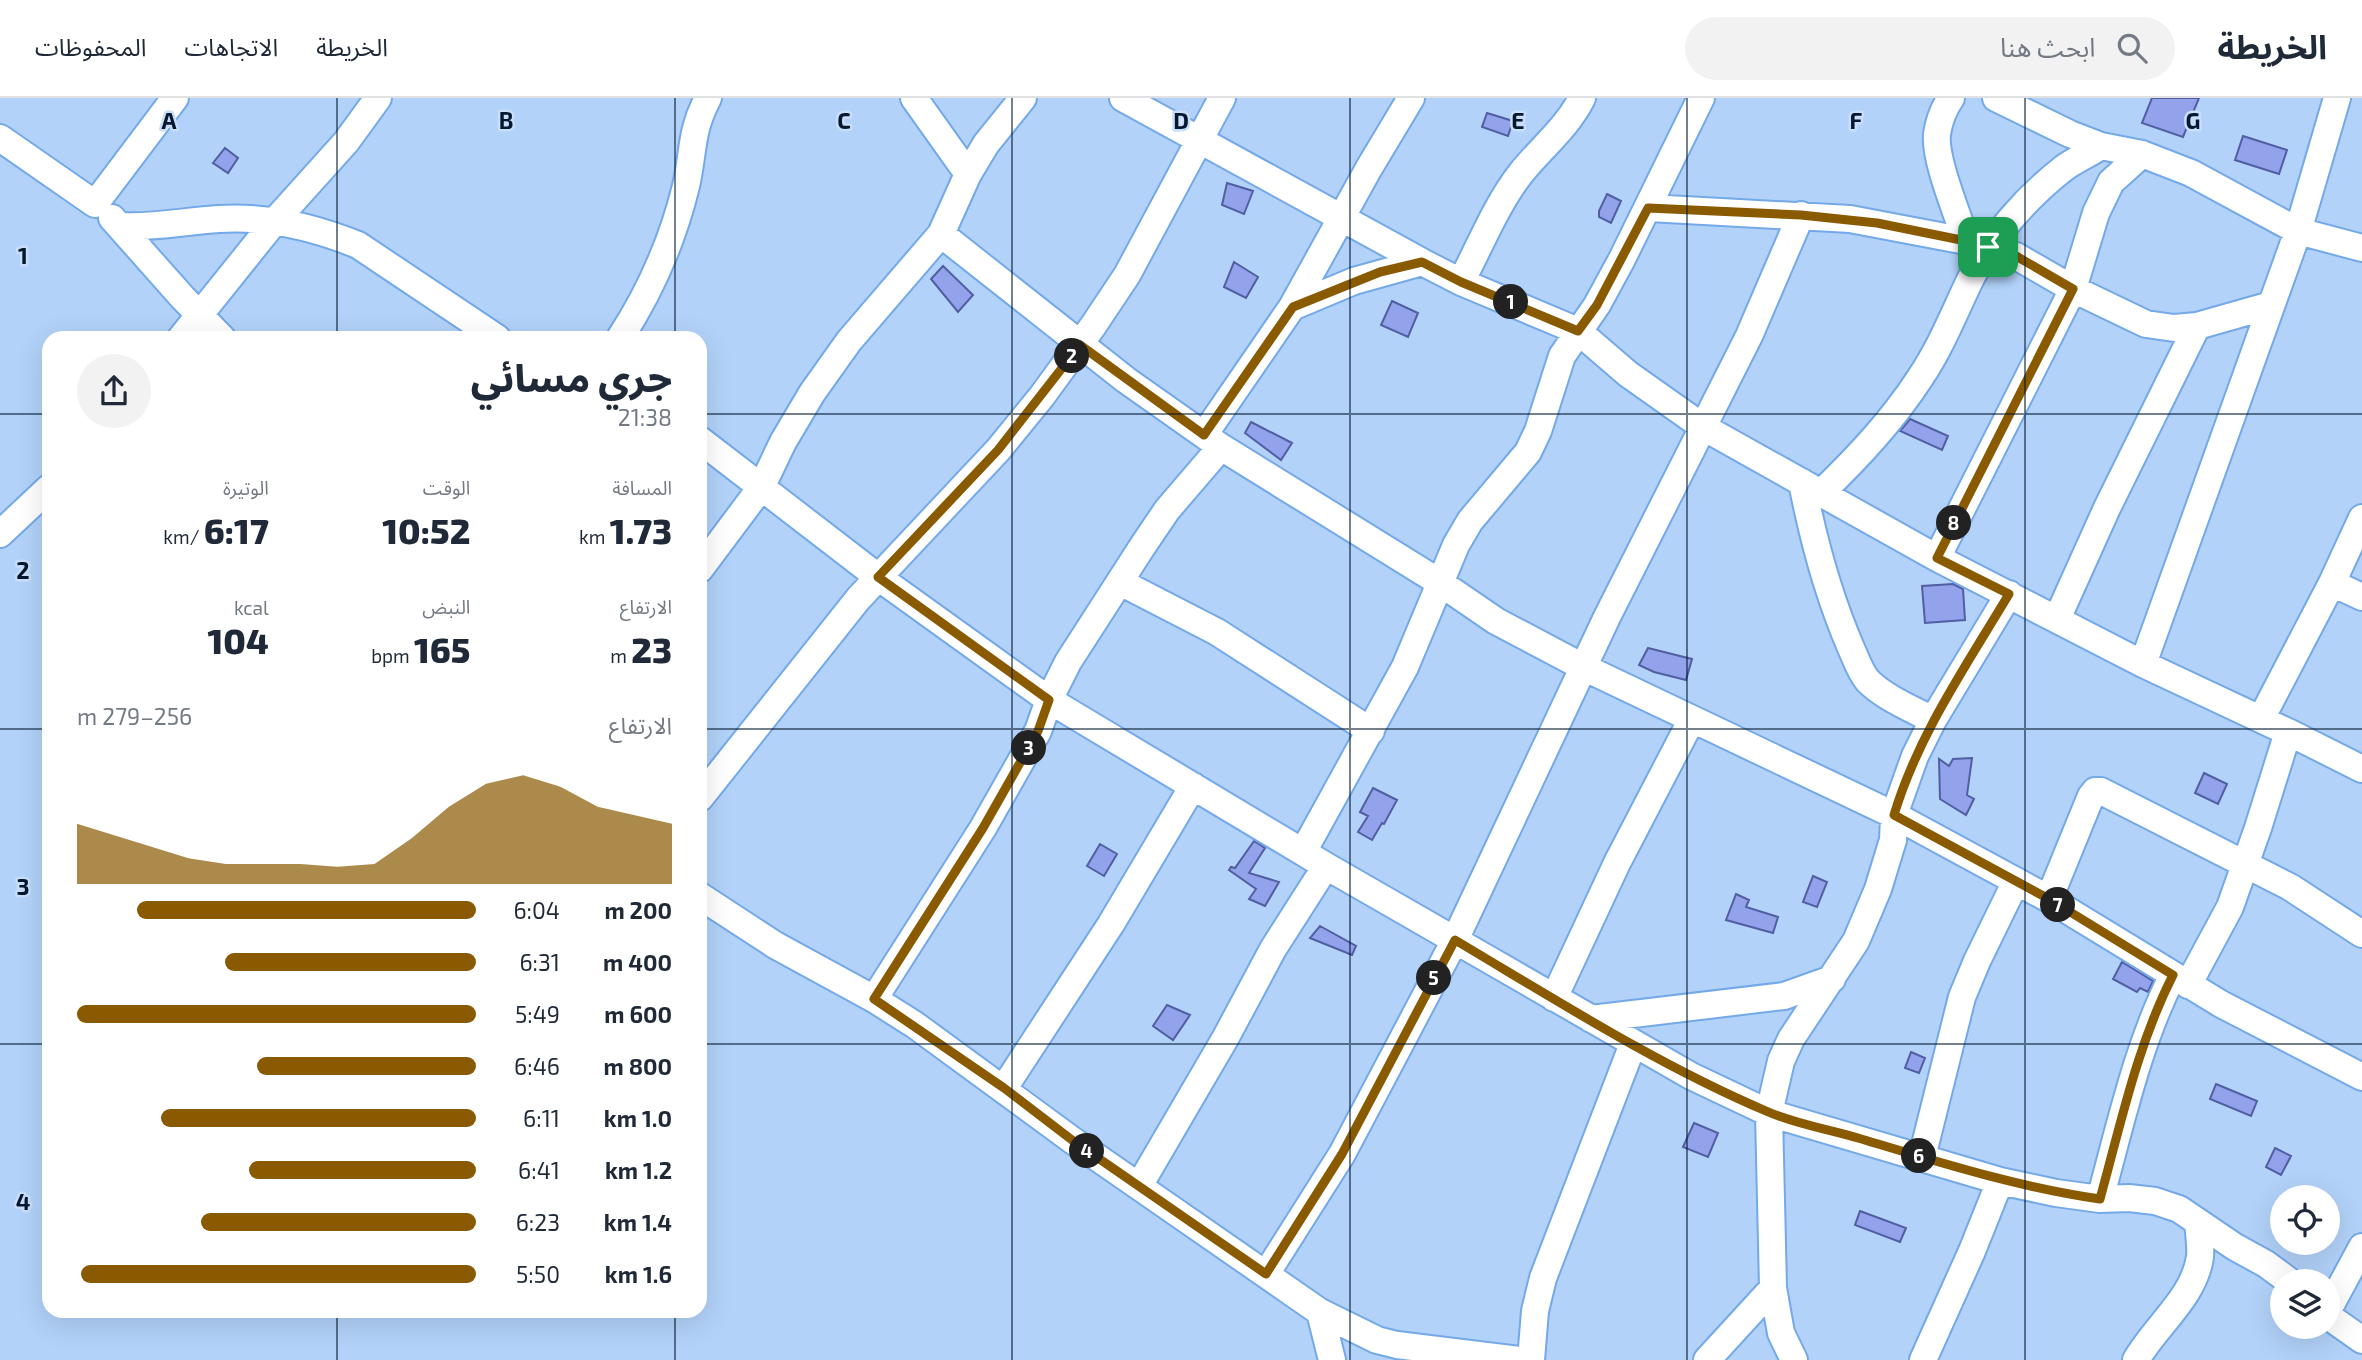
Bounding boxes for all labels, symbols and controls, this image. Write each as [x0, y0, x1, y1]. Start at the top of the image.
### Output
search box [1685, 17, 2175, 80]
text: الخريطة [2217, 26, 2327, 66]
icon: search [2113, 29, 2151, 67]
text: ابحث هنا [2000, 31, 2095, 62]
text: المحفوظات [35, 32, 146, 61]
text: الاتجاهات [184, 32, 278, 61]
text: الخريطة [316, 32, 388, 61]
text: A [161, 106, 177, 134]
text: B [499, 106, 513, 134]
text: C [837, 106, 851, 134]
text: D [1173, 106, 1189, 134]
text: E [1511, 106, 1525, 134]
text: F [1850, 106, 1863, 134]
text: G [2186, 106, 2200, 134]
pin [1958, 217, 2018, 277]
icon: arrive [1969, 228, 2007, 266]
text: 1 [18, 241, 28, 269]
pin: 1 [1494, 284, 1528, 320]
text: 1 [1506, 290, 1515, 313]
pin: 2 [1054, 338, 1090, 374]
text: 2 [1066, 344, 1077, 367]
button: share [77, 354, 151, 428]
text: جري مسائي [471, 354, 672, 400]
text: 21:38 [618, 403, 672, 431]
text: الوتيرة [223, 476, 269, 499]
text: الوقت [423, 476, 470, 499]
text: المسافة [612, 476, 672, 499]
pin: 8 [1937, 506, 1972, 540]
text: 6:17 [204, 509, 269, 551]
text: 10:52 [382, 509, 470, 551]
text: 1.73 [610, 509, 672, 551]
text: 8 [1948, 511, 1959, 534]
text: /km [163, 525, 204, 548]
text: km [579, 525, 610, 548]
text: 2 [16, 556, 30, 584]
text: النبض [422, 595, 470, 618]
text: الارتفاع [620, 595, 672, 618]
text: kcal [234, 596, 269, 619]
text: 104 [208, 619, 269, 661]
text: 165 [414, 628, 470, 670]
text: 23 [631, 628, 672, 670]
text: bpm [371, 644, 414, 667]
text: m [610, 644, 631, 667]
text: 256–279 m [77, 702, 192, 730]
text: الارتفاع [609, 711, 672, 739]
pin: 3 [1012, 730, 1046, 766]
text: 3 [1023, 736, 1034, 759]
text: 3 [16, 872, 30, 900]
pin: 7 [2040, 888, 2076, 922]
text: 7 [2052, 893, 2063, 916]
text: 6:04 [513, 896, 560, 924]
text: 200 m [604, 896, 672, 924]
text: 6:31 [519, 948, 560, 976]
text: 400 m [603, 948, 672, 976]
pin: 5 [1416, 960, 1452, 996]
text: 5 [1428, 966, 1439, 989]
text: 5:49 [515, 1000, 560, 1028]
text: 600 m [604, 1000, 672, 1028]
text: 6:46 [514, 1052, 560, 1080]
text: 800 m [603, 1052, 672, 1080]
text: 6:11 [523, 1104, 560, 1132]
text: 1.0 km [604, 1104, 672, 1132]
pin: 4 [1070, 1134, 1104, 1168]
pin: 6 [1902, 1138, 1937, 1174]
text: 4 [1080, 1139, 1093, 1162]
text: 6 [1913, 1144, 1924, 1167]
text: 6:41 [518, 1156, 560, 1184]
text: 1.2 km [605, 1156, 672, 1184]
map controls [2270, 1185, 2340, 1339]
button: locate [2270, 1185, 2340, 1255]
text: 4 [16, 1187, 30, 1215]
text: 6:23 [516, 1208, 560, 1236]
text: 1.4 km [604, 1208, 672, 1236]
text: 5:50 [516, 1260, 560, 1288]
text: 1.6 km [605, 1260, 672, 1288]
button: layers [2270, 1269, 2340, 1339]

